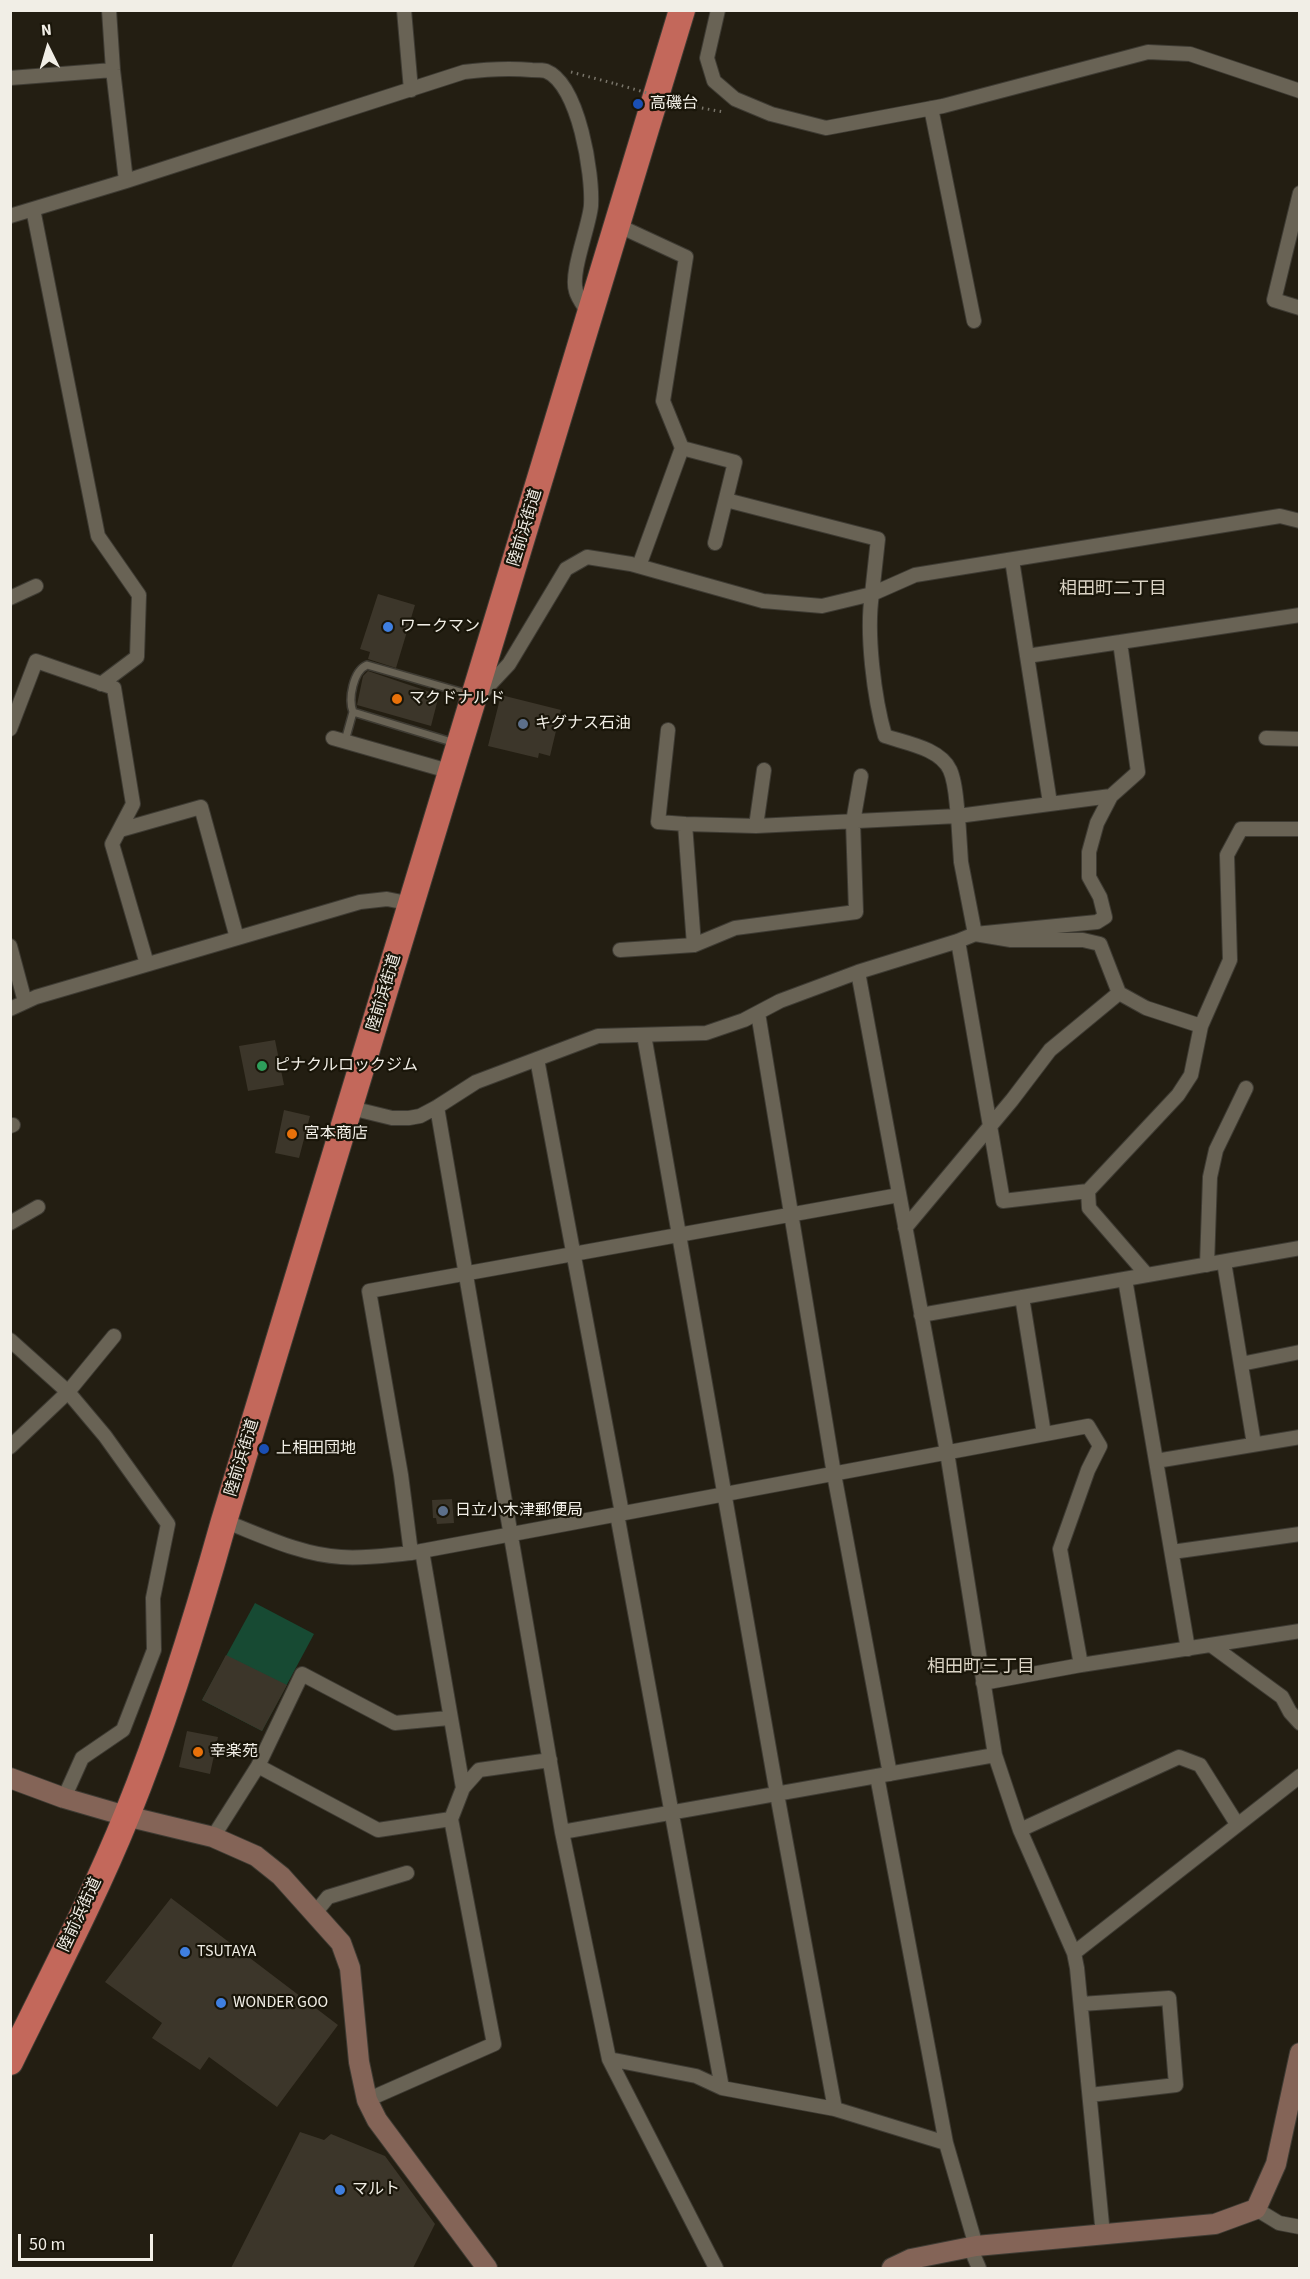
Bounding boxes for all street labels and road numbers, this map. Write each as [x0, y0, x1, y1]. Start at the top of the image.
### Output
street label: 陸前浜街道 [505, 487, 547, 569]
street label: 陸前浜街道 [364, 952, 406, 1034]
street label: 陸前浜街道 [222, 1417, 264, 1499]
street label: 陸前浜街道 [55, 1875, 107, 1955]

